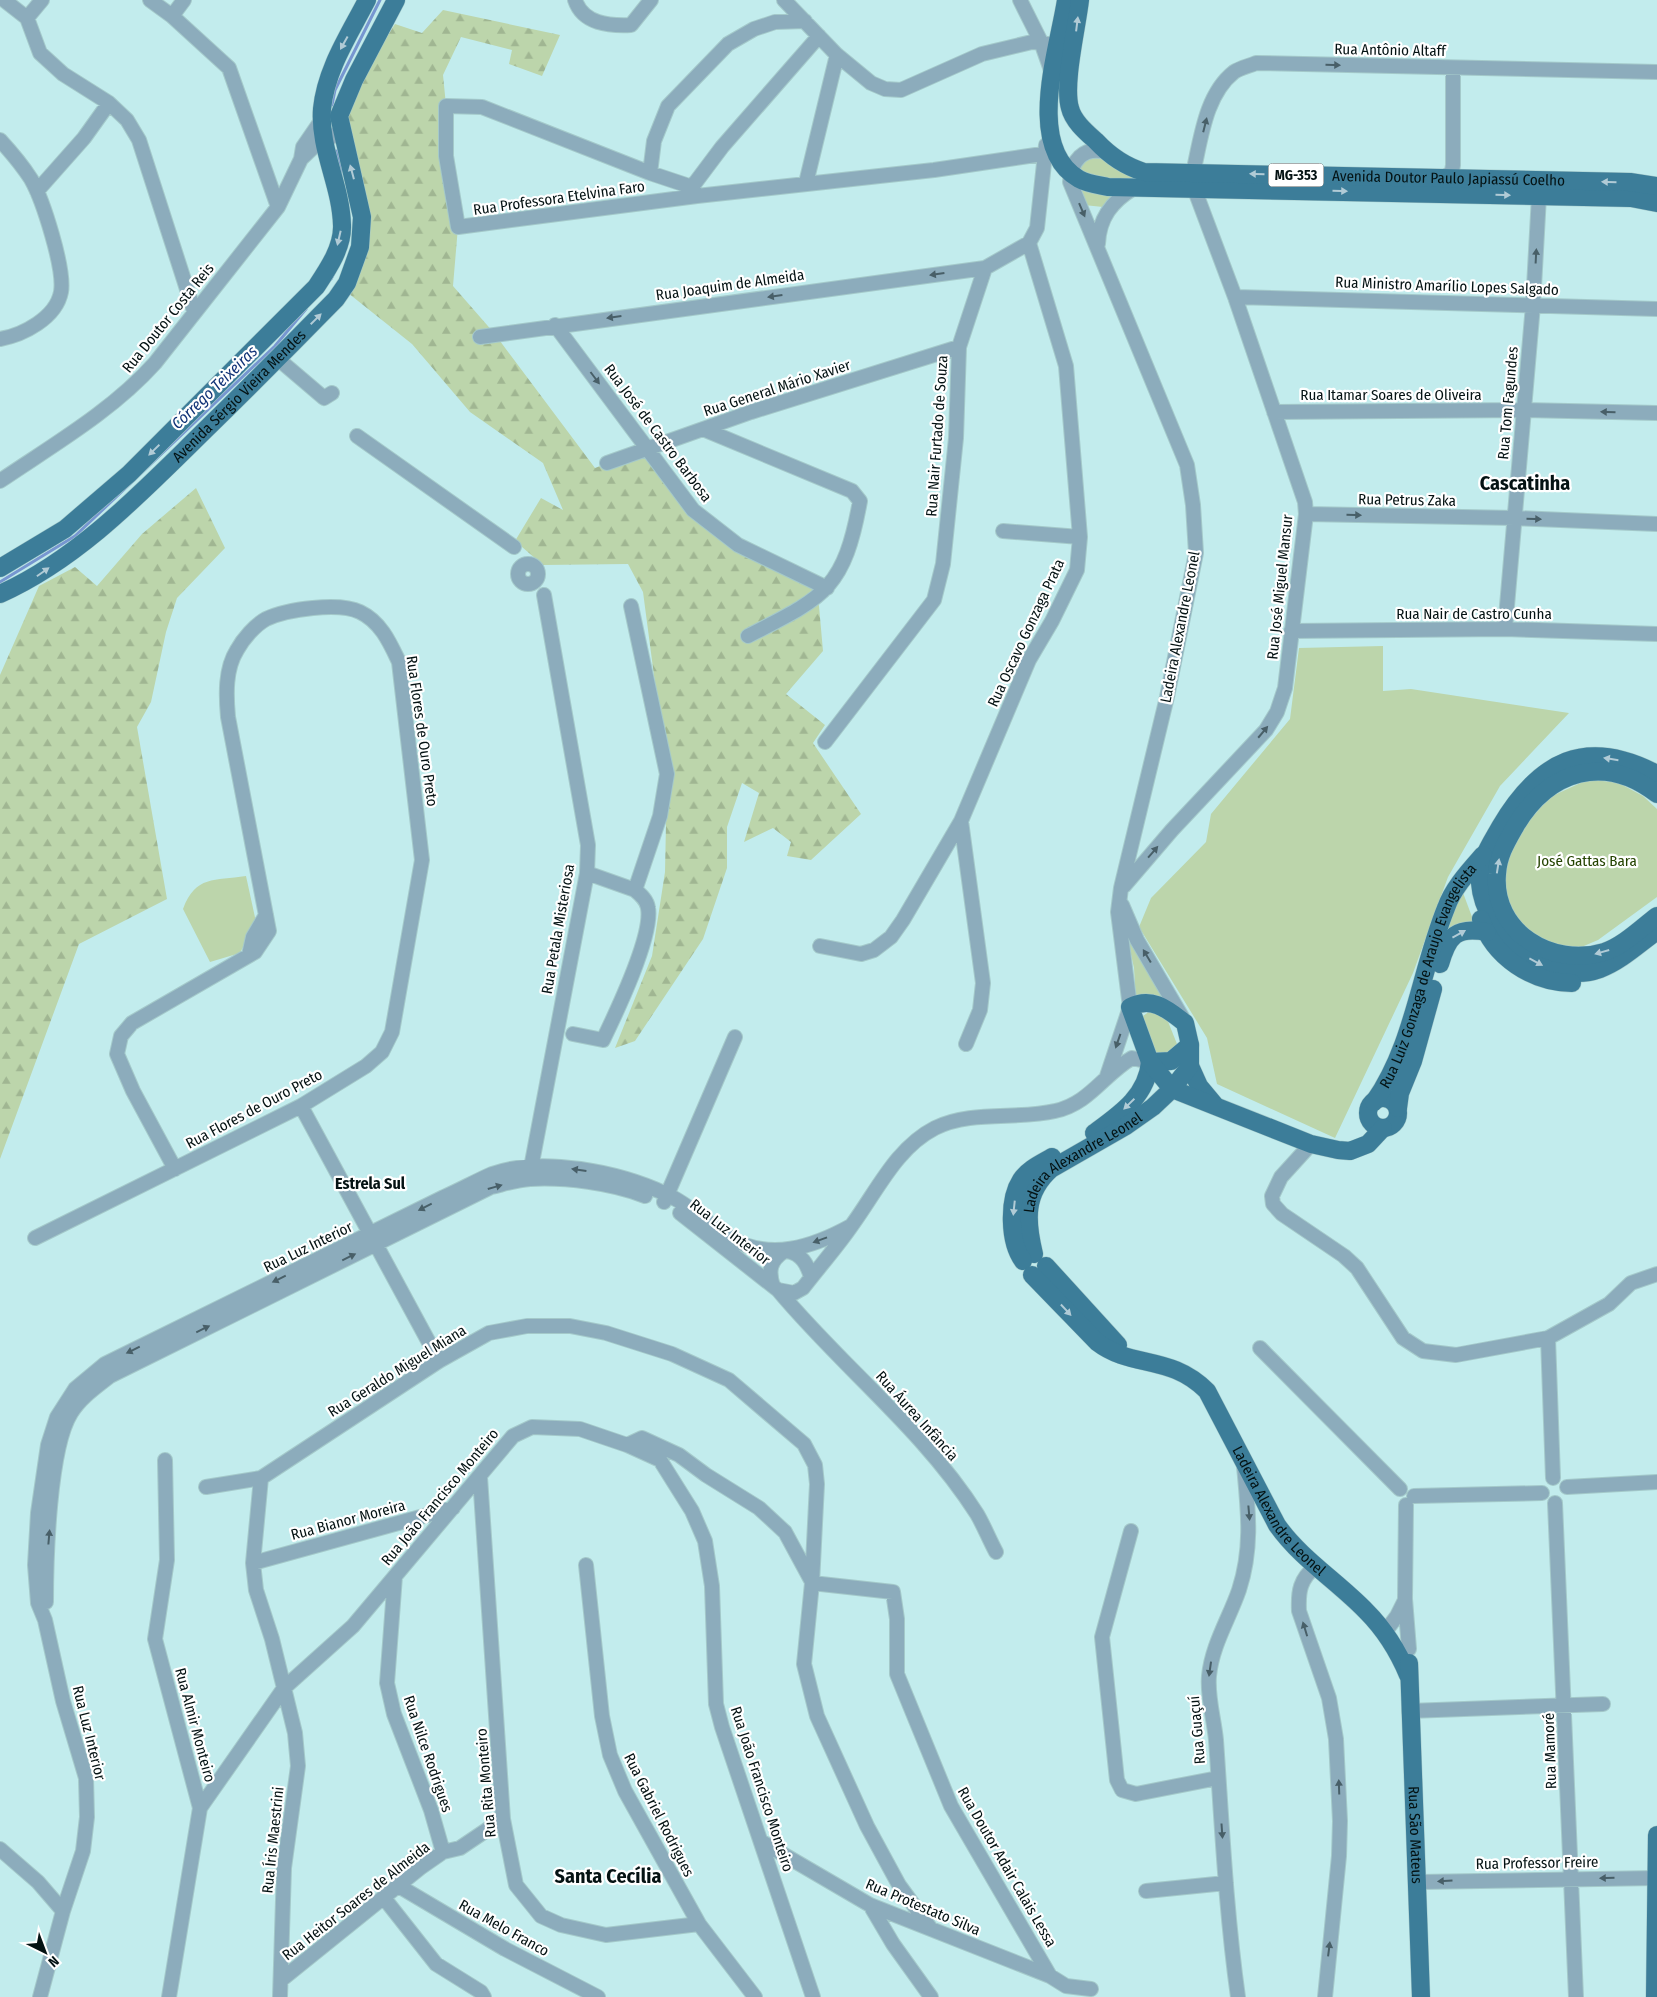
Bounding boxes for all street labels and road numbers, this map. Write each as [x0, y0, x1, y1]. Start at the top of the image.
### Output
street label: Rua Antônio Altaff [1334, 40, 1447, 60]
road number: MG-353 [1268, 164, 1324, 186]
street label: Avenida Doutor Paulo Japiassú Coelho [1332, 167, 1565, 190]
street label: Rua Professora Etelvina Faro [472, 177, 646, 219]
street label: Rua Doutor Costa Reis [118, 260, 218, 376]
street label: Rua Joaquim de Almeida [655, 266, 805, 304]
street label: Rua Ministro Amarílio Lopes Salgado [1335, 273, 1559, 299]
street label: Avenida Sérgio Vieira Mendes [169, 326, 310, 466]
street label: Rua Tom Fagundes [1494, 346, 1522, 460]
street label: Rua General Mário Xavier [701, 355, 854, 420]
street label: Rua Nair Furtado de Souza [922, 355, 952, 517]
street label: Rua José de Castro Barbosa [600, 361, 716, 505]
street label: Rua Itamar Soares de Oliveira [1300, 386, 1482, 404]
street label: Rua Petrus Zaka [1358, 490, 1456, 510]
street label: Rua José Miguel Mansur [1263, 513, 1297, 660]
street label: Ladeira Alexandre Leonel [1156, 550, 1204, 704]
street label: Rua Oscavo Gonzaga Prata [984, 556, 1068, 710]
street label: Rua Nair de Castro Cunha [1396, 605, 1552, 623]
street label: Rua Flores de Ouro Preto [403, 654, 442, 808]
street label: Rua Luiz Gonzaga de Araujo Evangelista [1376, 860, 1480, 1091]
street label: Rua Petala Misteriosa [538, 862, 578, 996]
street label: Rua Flores de Ouro Preto [183, 1065, 325, 1153]
street label: Ladeira Alexandre Leonel [1020, 1108, 1146, 1214]
street label: Rua Luz Interior [686, 1195, 774, 1269]
street label: Rua Luz Interior [261, 1217, 356, 1276]
street label: Rua Geraldo Miguel Miana [325, 1321, 469, 1421]
street label: Rua Áurea Infância [872, 1367, 962, 1465]
street label: Rua João Francisco Monteiro [378, 1425, 502, 1569]
street label: Ladeira Alexandre Leonel [1228, 1443, 1329, 1579]
street label: Rua Bianor Moreira [289, 1496, 407, 1544]
street label: Rua Almir Monteiro [171, 1666, 219, 1784]
street label: Rua Luz Interior [69, 1684, 110, 1783]
street label: Rua Nilce Rodrigues [400, 1693, 456, 1815]
street label: Rua Guaçuí [1185, 1695, 1209, 1765]
street label: Rua João Francisco Monteiro [727, 1704, 797, 1874]
street label: Rua Mamoré [1540, 1712, 1560, 1790]
street label: Rua Rita Monteiro [472, 1728, 500, 1838]
street label: Rua Gabriel Rodrigues [620, 1750, 698, 1880]
street label: Rua Doutor Adair Calais Lessa [954, 1784, 1060, 1950]
street label: Rua Íris Maestrini [258, 1786, 288, 1894]
street label: Rua São Mateus [1404, 1786, 1426, 1884]
street label: Rua Heitor Soares de Almeida [279, 1838, 433, 1964]
street label: Rua Professor Freire [1476, 1853, 1598, 1873]
street label: Rua Protestato Silva [863, 1875, 983, 1939]
street label: Rua Melo Franco [456, 1896, 552, 1960]

